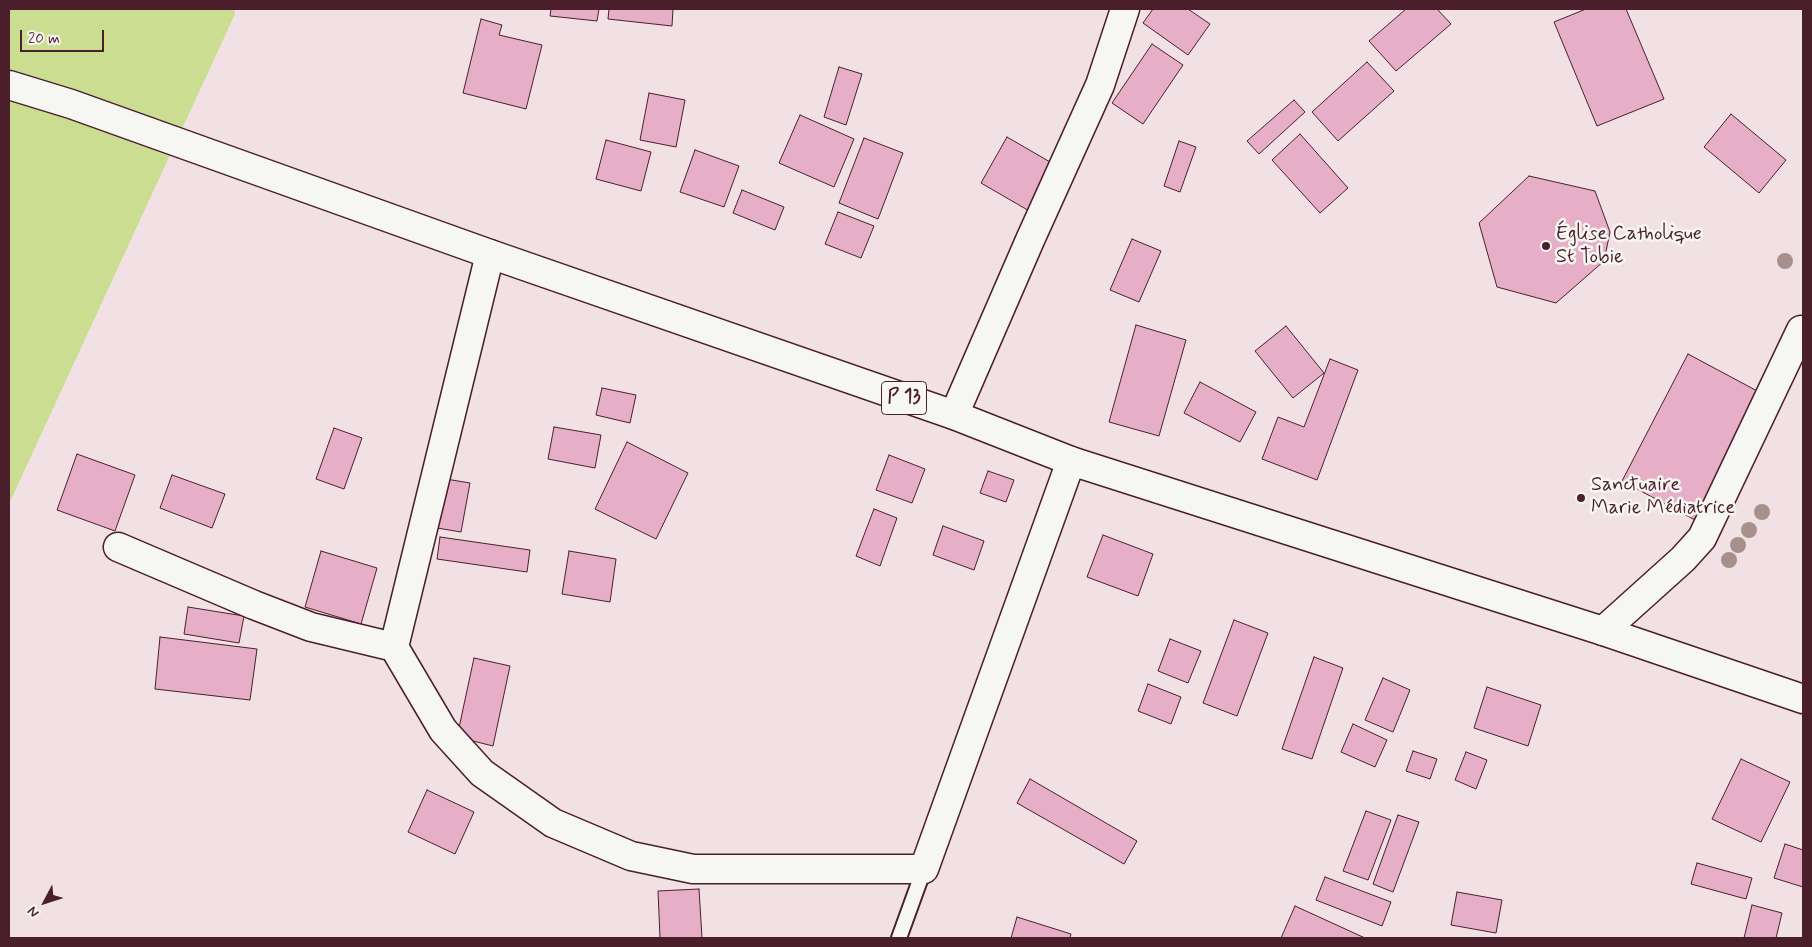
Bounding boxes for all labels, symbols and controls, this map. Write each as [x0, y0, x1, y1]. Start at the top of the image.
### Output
scale bar [22, 20, 106, 52]
text: 20 m [28, 29, 60, 49]
place label: Église Catholique St Tobie [1556, 223, 1702, 270]
marker: Église Catholique St Tobie [1540, 240, 1552, 252]
road number: P 13 [882, 382, 926, 414]
place label: Sanctuaire Marie Médiatrice [1591, 474, 1735, 521]
marker: Sanctuaire Marie Médiatrice [1575, 492, 1587, 504]
north arrow [20, 877, 70, 927]
text: N [24, 902, 43, 921]

